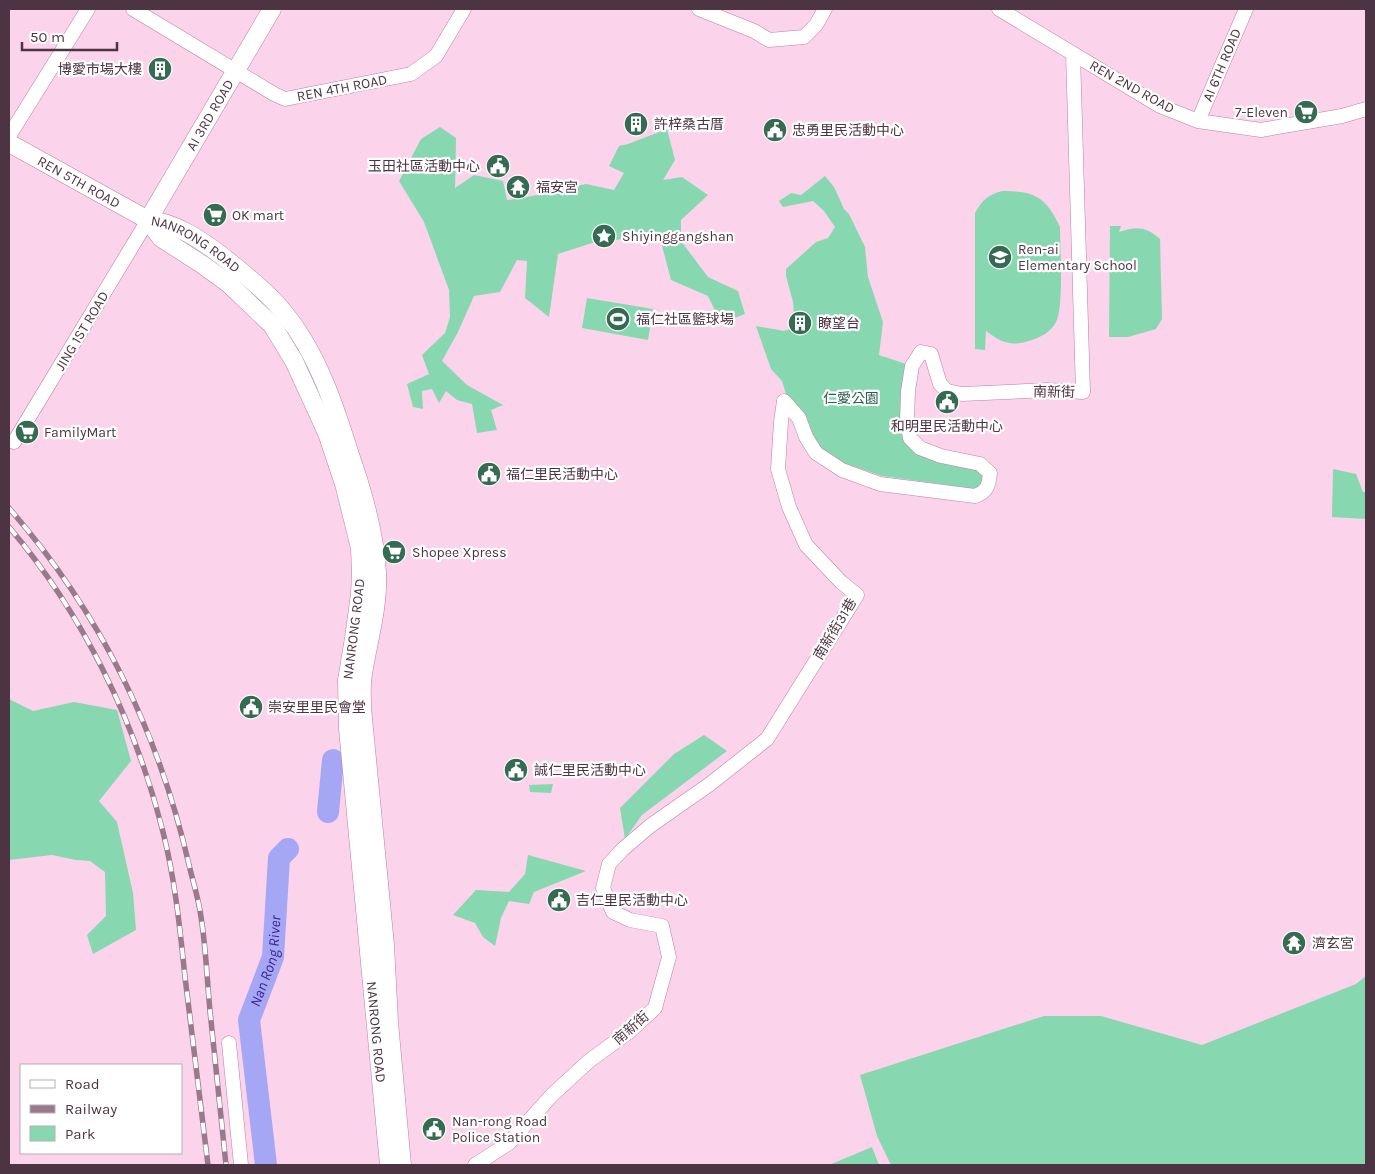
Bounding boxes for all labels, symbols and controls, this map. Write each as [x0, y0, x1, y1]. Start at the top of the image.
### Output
scale bar [22, 20, 118, 52]
street label: AI 6TH ROAD [1199, 26, 1245, 104]
text: 50 m [30, 28, 65, 46]
building icon: 博愛市場大樓 [147, 56, 173, 82]
street label: REN 2ND ROAD [1087, 57, 1177, 117]
place label: 博愛市場大樓 [58, 61, 142, 78]
street label: REN 4TH ROAD [295, 71, 389, 105]
street label: AI 3RD ROAD [182, 76, 237, 153]
supermarket icon: 7-Eleven [1293, 99, 1319, 125]
place label: 7-Eleven [1235, 104, 1288, 121]
building icon: 許梓桑古厝 [623, 111, 649, 137]
place label: 許梓桑古厝 [654, 116, 724, 133]
public building icon: 忠勇里民活動中心 [762, 117, 788, 143]
place label: 忠勇里民活動中心 [792, 122, 904, 139]
street label: REN 5TH ROAD [35, 152, 123, 211]
public building icon: 玉田社區活動中心 [485, 153, 511, 179]
place label: 玉田社區活動中心 [368, 158, 480, 175]
temple icon: 福安宮 [505, 174, 531, 200]
place label: 福安宮 [536, 179, 578, 196]
supermarket icon: OK mart [202, 202, 228, 228]
place label: OK mart [232, 207, 284, 224]
street label: NANRONG ROAD [150, 212, 244, 276]
place icon: Shiyinggangshan [591, 223, 617, 249]
place label: Shiyinggangshan [622, 228, 734, 245]
place label: Ren-ai Elementary School [1018, 241, 1137, 274]
school or university icon: Ren-ai Elementary School [987, 244, 1013, 270]
street label: JING 1ST ROAD [52, 288, 112, 374]
sports icon: 福仁社區籃球場 [605, 306, 631, 332]
building icon: 瞭望台 [787, 310, 813, 336]
place label: 福仁社區籃球場 [636, 311, 734, 328]
place label: 瞭望台 [818, 315, 860, 332]
street label: 南新街 [1033, 383, 1075, 401]
public building icon: 和明里民活動中心 [934, 389, 960, 415]
park label: 仁愛公園 [823, 390, 879, 407]
place label: 和明里民活動中心 [891, 418, 1003, 435]
supermarket icon: FamilyMart [14, 419, 40, 445]
place label: FamilyMart [44, 424, 116, 441]
public building icon: 福仁里民活動中心 [476, 461, 502, 487]
place label: 福仁里民活動中心 [506, 466, 618, 483]
supermarket icon: Shopee Xpress [381, 539, 407, 565]
place label: Shopee Xpress [412, 544, 507, 561]
street label: NANRONG ROAD [339, 578, 369, 680]
street label: 南新街31巷 [810, 595, 860, 663]
public building icon: 崇安里里民會堂 [238, 694, 264, 720]
place label: 崇安里里民會堂 [268, 699, 366, 716]
public building icon: 誠仁里民活動中心 [503, 757, 529, 783]
place label: 誠仁里民活動中心 [534, 762, 646, 779]
public building icon: 吉仁里民活動中心 [546, 887, 572, 913]
place label: 吉仁里民活動中心 [576, 892, 688, 909]
water label: Nan Rong River [246, 914, 285, 1009]
temple icon: 濟玄宮 [1281, 930, 1307, 956]
place label: 濟玄宮 [1312, 935, 1354, 952]
street label: NANRONG ROAD [363, 980, 390, 1083]
street label: 南新街 [610, 1008, 652, 1048]
legend [20, 1064, 182, 1154]
text: Road [65, 1075, 100, 1093]
text: Railway [65, 1100, 117, 1118]
place label: Nan-rong Road Police Station [452, 1113, 547, 1146]
public building icon: Nan-rong Road Police Station [421, 1116, 447, 1142]
text: Park [65, 1125, 95, 1143]

